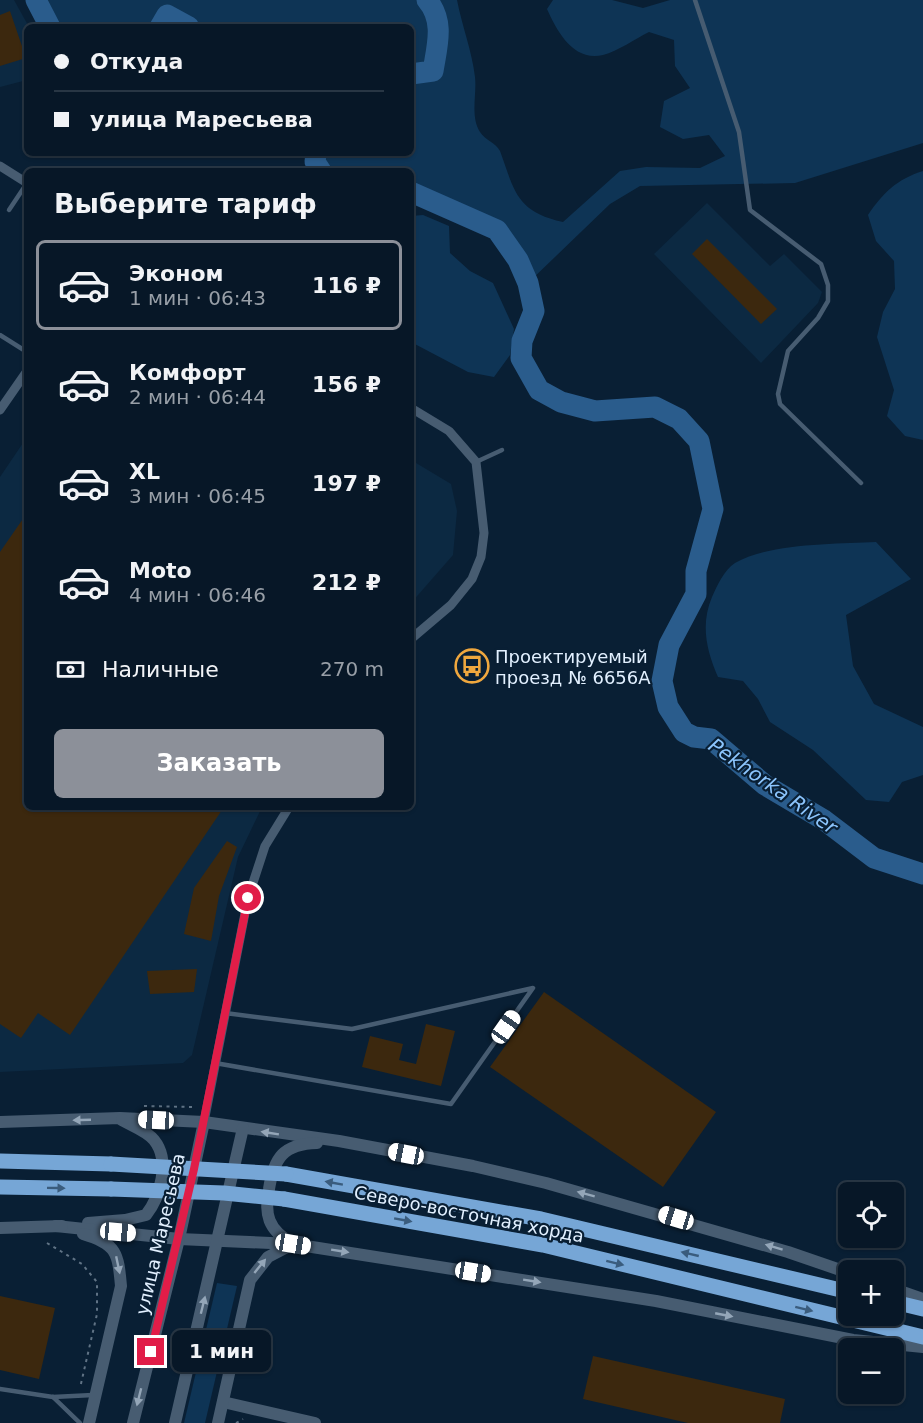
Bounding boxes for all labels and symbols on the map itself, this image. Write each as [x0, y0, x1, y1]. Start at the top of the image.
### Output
place label: Проектируемый проезд № 6656А [495, 646, 651, 688]
bus stop icon: Проектируемый проезд № 6656А [454, 648, 490, 684]
water label: Pekhorka River [704, 733, 843, 840]
route start [234, 884, 261, 911]
car [488, 1007, 524, 1047]
car [138, 1110, 174, 1130]
one-way arrow [73, 1115, 92, 1124]
one-way arrow [261, 1128, 280, 1137]
car [387, 1142, 425, 1166]
street label: улица Маресьева [131, 1151, 189, 1317]
one-way arrow [324, 1178, 343, 1187]
street label: Северо-восточная хорда [352, 1181, 586, 1247]
one-way arrow [46, 1183, 65, 1193]
one-way arrow [577, 1189, 595, 1198]
car [656, 1204, 696, 1232]
one-way arrow [394, 1216, 413, 1225]
car [99, 1221, 137, 1243]
car [274, 1232, 312, 1256]
one-way arrow [765, 1242, 783, 1251]
one-way arrow [330, 1247, 349, 1256]
one-way arrow [681, 1249, 699, 1259]
one-way arrow [113, 1255, 123, 1274]
one-way arrow [254, 1258, 267, 1274]
one-way arrow [606, 1258, 624, 1268]
car [454, 1260, 492, 1284]
one-way arrow [523, 1276, 542, 1285]
one-way arrow [199, 1296, 209, 1314]
one-way arrow [795, 1304, 814, 1314]
one-way arrow [715, 1311, 734, 1320]
callout: 1 мин [172, 1331, 271, 1373]
route end [137, 1338, 164, 1365]
one-way arrow [134, 1388, 144, 1407]

